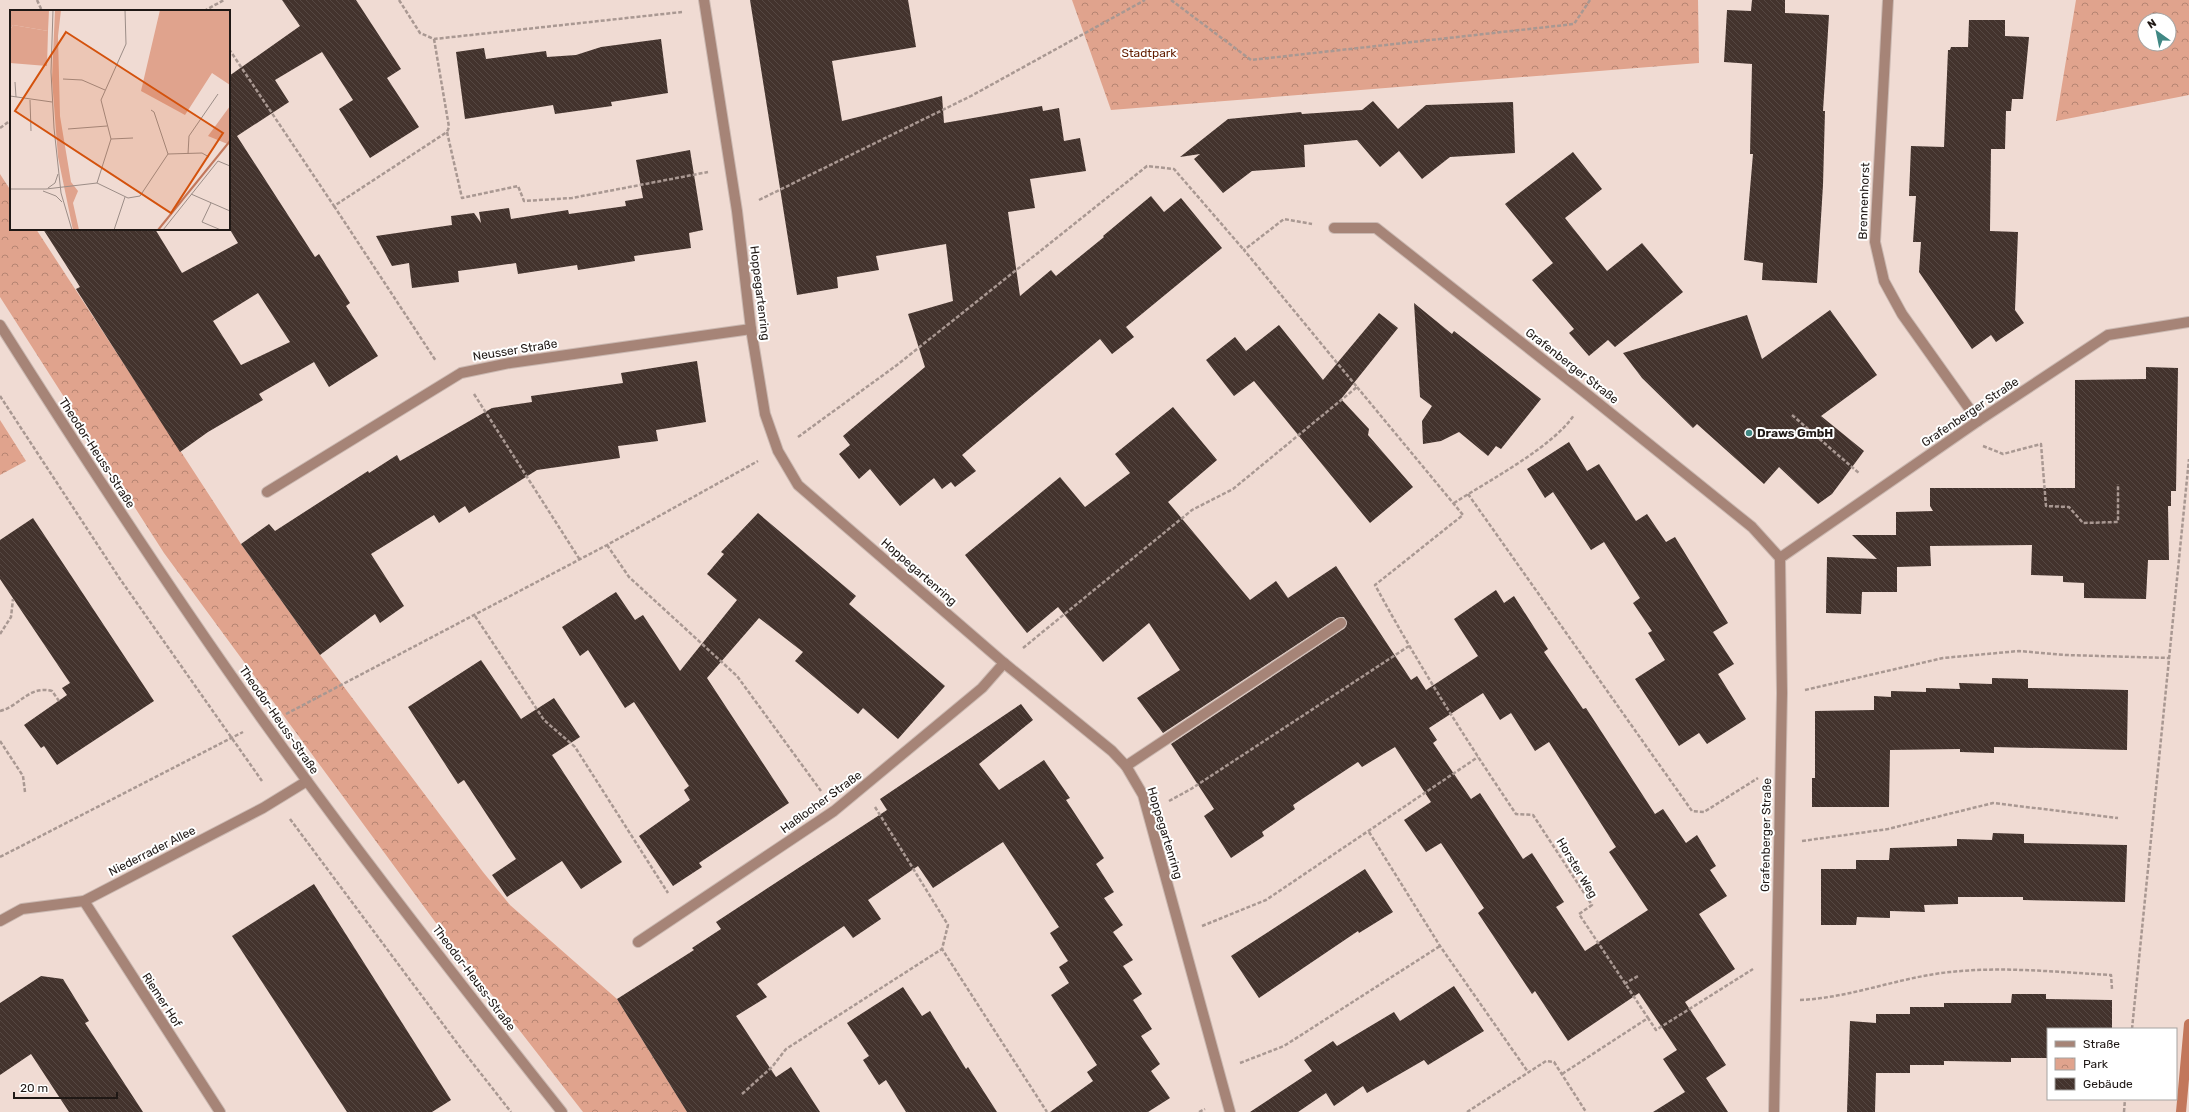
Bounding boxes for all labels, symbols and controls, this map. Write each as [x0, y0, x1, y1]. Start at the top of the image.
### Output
inset map [10, 10, 230, 230]
north arrow [2137, 12, 2177, 52]
text: N [2145, 16, 2159, 32]
park label: Stadtpark [1121, 46, 1177, 60]
street label: Brennenhorst [1856, 162, 1872, 240]
street label: Hoppegartenring [747, 245, 773, 341]
street label: Grafenberger Straße [1523, 325, 1621, 407]
street label: Neusser Straße [472, 336, 559, 364]
street label: Grafenberger Straße [1919, 374, 2021, 450]
street label: Theodor-Heuss-Straße [56, 395, 138, 511]
place label: Draws GmbH [1757, 426, 1833, 440]
marker: Draws GmbH [1744, 428, 1754, 438]
street label: Hoppegartenring [878, 535, 960, 609]
street label: Theodor-Heuss-Straße [236, 663, 322, 777]
street label: Haßlocher Straße [778, 768, 865, 836]
street label: Grafenberger Straße [1758, 778, 1774, 892]
street label: Hoppegartenring [1144, 785, 1186, 881]
street label: Niederrader Allee [106, 823, 198, 879]
street label: Horster Weg [1554, 835, 1600, 901]
street label: Theodor-Heuss-Straße [430, 922, 518, 1034]
street label: Riemer Hof [139, 970, 185, 1030]
legend [2047, 1028, 2177, 1100]
text: Straße [2083, 1037, 2120, 1051]
text: Park [2083, 1057, 2109, 1071]
scale bar [14, 1074, 117, 1100]
text: Gebäude [2083, 1077, 2133, 1091]
text: 20 m [20, 1081, 48, 1095]

